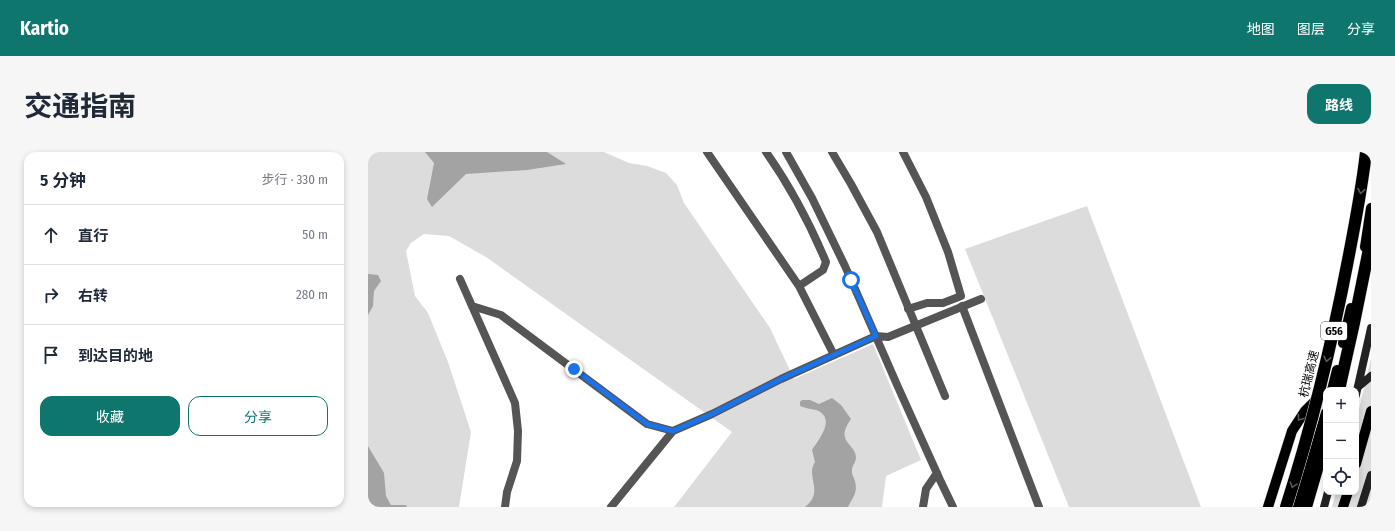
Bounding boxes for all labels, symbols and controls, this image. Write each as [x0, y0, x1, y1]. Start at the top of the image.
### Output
text: Kartio [20, 17, 69, 40]
text: 地图 [1247, 21, 1275, 38]
text: 图层 [1297, 21, 1325, 38]
text: 分享 [1347, 21, 1375, 38]
button: 路线 [1307, 84, 1371, 124]
text: 交通指南 [24, 90, 136, 123]
text: 5 分钟 [40, 170, 86, 191]
text: 步行 · 330 m [262, 172, 328, 187]
one-way arrow [1357, 188, 1366, 194]
icon: ahead [40, 224, 62, 246]
text: 直行 [78, 227, 108, 245]
text: 50 m [302, 227, 328, 242]
route start [842, 271, 860, 289]
icon: right [40, 284, 62, 306]
text: 右转 [78, 287, 108, 305]
text: 280 m [296, 287, 328, 302]
road number: G56 [1321, 322, 1347, 340]
icon: arrive [40, 344, 62, 366]
text: 到达目的地 [78, 347, 153, 365]
street label: 杭瑞高速 [1296, 349, 1322, 399]
one-way arrow [1324, 356, 1332, 363]
route end [565, 360, 583, 378]
map controls [1323, 387, 1359, 495]
button: + [1323, 387, 1359, 423]
button: 收藏 [40, 396, 180, 436]
button: 分享 [188, 396, 328, 436]
one-way arrow [1298, 414, 1305, 421]
button: − [1323, 423, 1359, 459]
button: locate [1323, 459, 1359, 495]
one-way arrow [1289, 481, 1298, 488]

